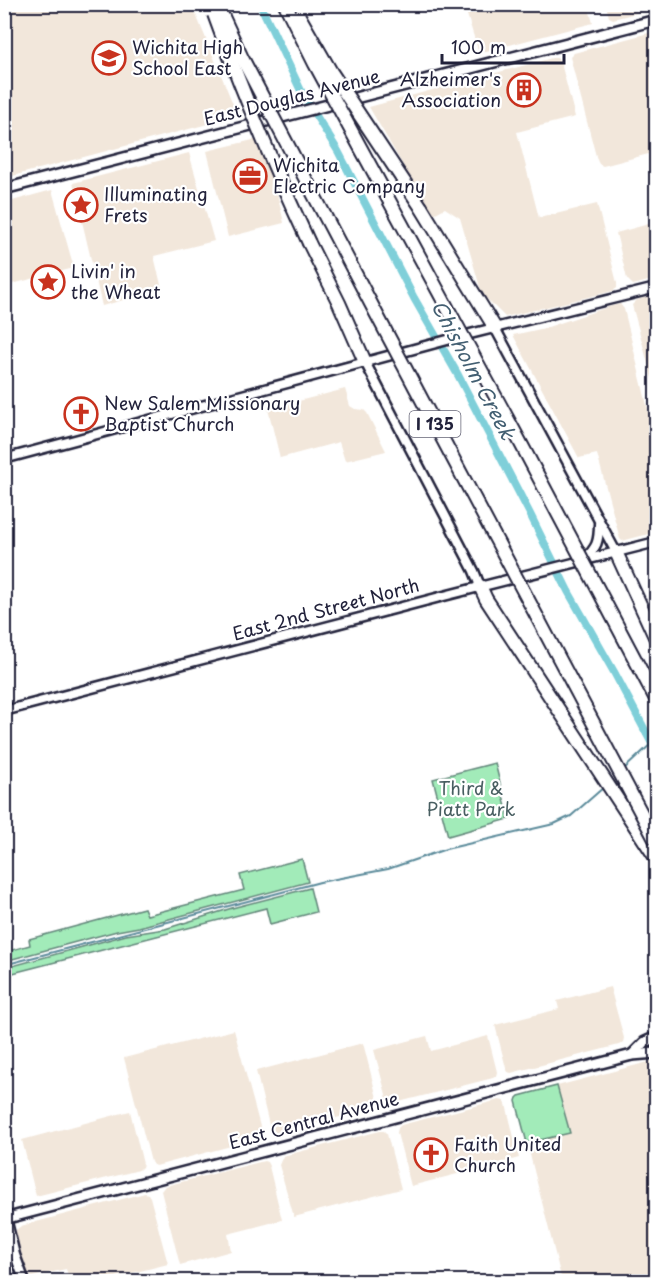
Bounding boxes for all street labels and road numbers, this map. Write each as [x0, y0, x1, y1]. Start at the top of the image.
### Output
street label: East Douglas Avenue [201, 62, 383, 131]
road number: I 135 [410, 411, 460, 437]
street label: East 2nd Street North [229, 571, 422, 646]
street label: East Central Avenue [226, 1084, 402, 1155]

